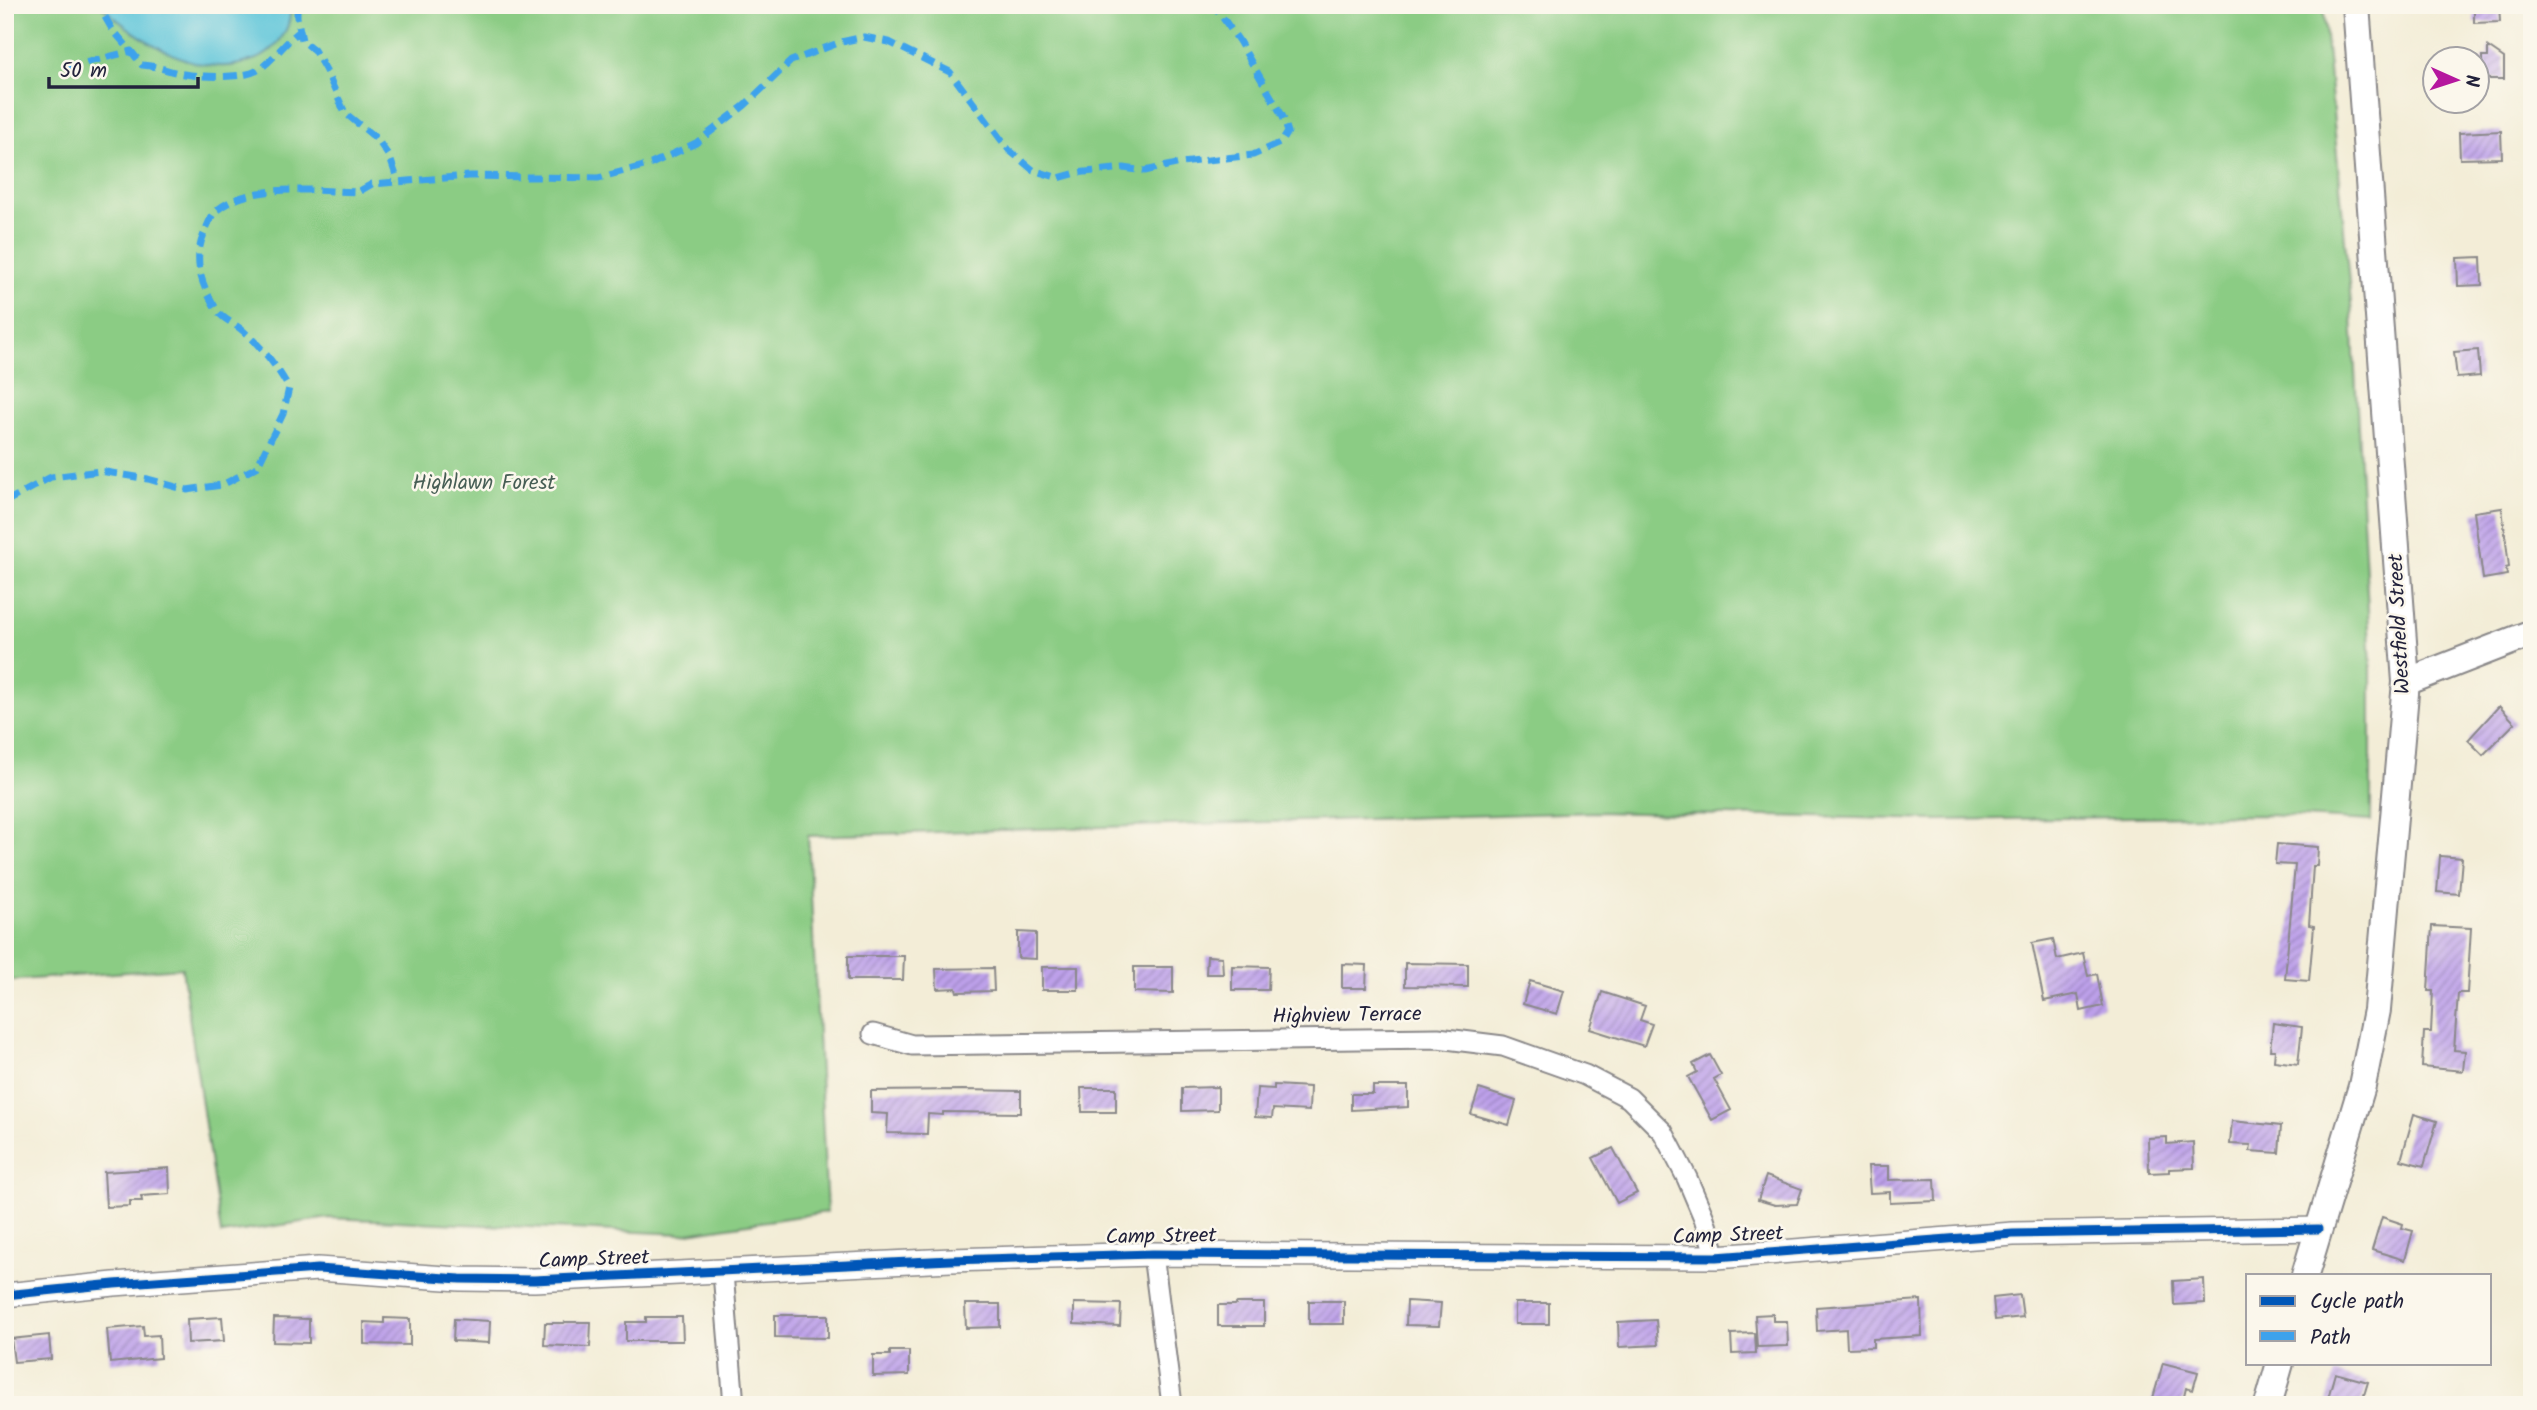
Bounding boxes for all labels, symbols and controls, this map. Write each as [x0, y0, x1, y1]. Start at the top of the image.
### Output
scale bar [49, 46, 198, 90]
north arrow [2422, 46, 2492, 116]
text: 50 m [60, 55, 107, 88]
text: N [2456, 74, 2486, 88]
park label: Highlawn Forest [412, 467, 556, 500]
street label: Westfield Street [2380, 552, 2420, 695]
street label: Highview Terrace [1272, 998, 1423, 1034]
street label: Camp Street [1672, 1218, 1785, 1254]
street label: Camp Street [1105, 1220, 1218, 1254]
street label: Camp Street [538, 1242, 651, 1278]
legend [2246, 1274, 2492, 1364]
text: Cycle path [2310, 1286, 2404, 1319]
text: Path [2310, 1322, 2351, 1355]

